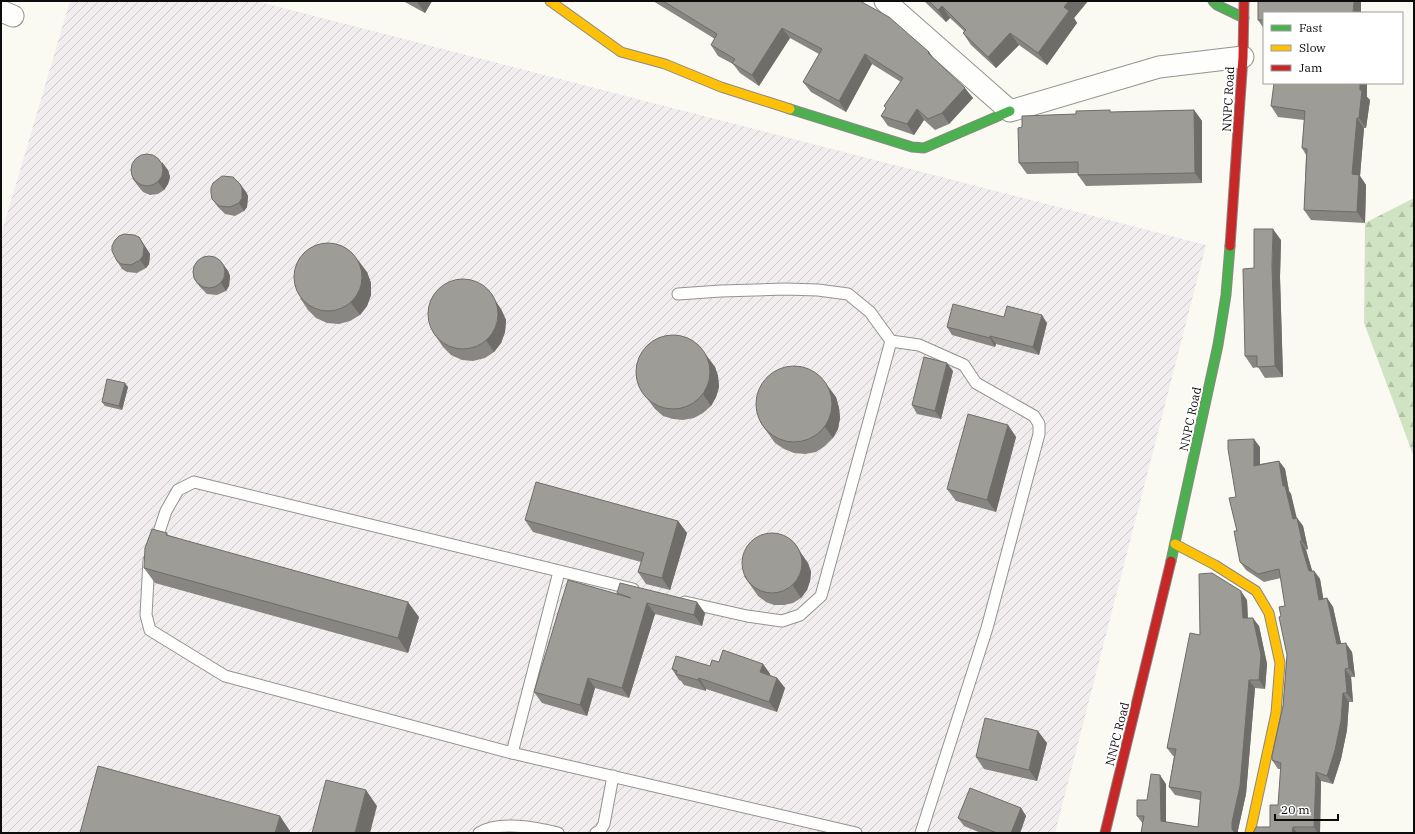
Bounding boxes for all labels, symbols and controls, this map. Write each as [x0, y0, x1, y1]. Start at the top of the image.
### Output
legend [1263, 12, 1403, 84]
text: Fast [1299, 20, 1323, 35]
text: Slow [1299, 40, 1326, 55]
text: Jam [1299, 60, 1323, 75]
street label: NNPC Road [1219, 66, 1237, 132]
street label: NNPC Road [1176, 385, 1204, 453]
street label: NNPC Road [1102, 700, 1132, 768]
scale bar [1275, 796, 1338, 822]
text: 20 m [1281, 802, 1310, 817]

